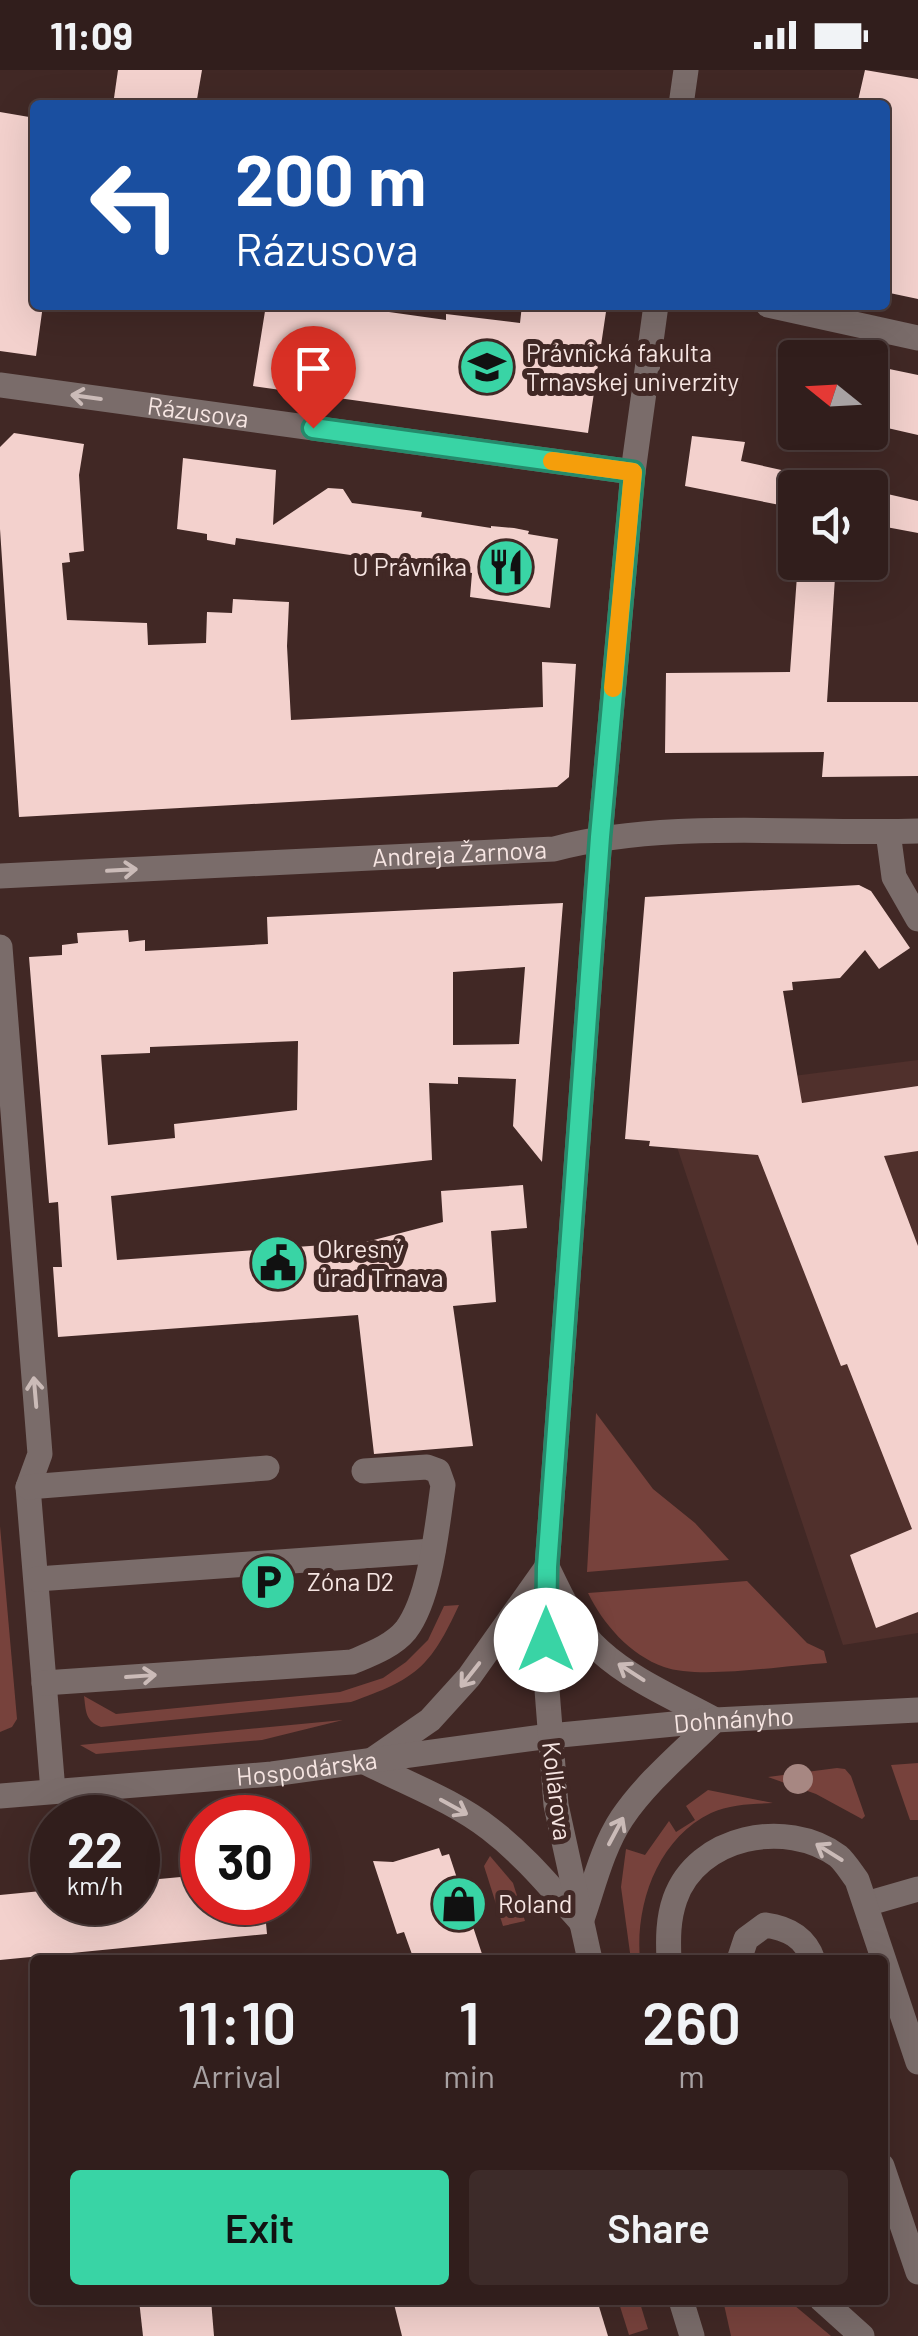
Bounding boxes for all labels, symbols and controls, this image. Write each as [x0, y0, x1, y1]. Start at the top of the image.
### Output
text: 11:09 [50, 12, 133, 58]
text: 200 m [235, 136, 426, 220]
icon: left [70, 140, 200, 270]
text: Rázusova [235, 221, 419, 275]
pin [271, 326, 356, 429]
school or university icon: Právnická fakulta Trnavskej univerzity [457, 337, 517, 397]
place label: Právnická fakulta Trnavskej univerzity [526, 337, 739, 396]
north arrow [778, 340, 888, 450]
map controls [778, 340, 888, 580]
icon: arrive [286, 341, 341, 396]
one-way arrow [70, 387, 103, 405]
street label: Rázusova [146, 389, 251, 433]
button: sound [778, 470, 888, 580]
restaurant icon: U Právnika [476, 537, 536, 597]
place label: U Právnika [353, 551, 467, 581]
street label: Andreja Žarnova [371, 833, 547, 872]
one-way arrow [106, 860, 138, 879]
public building icon: Okresný úrad Trnava [248, 1233, 308, 1293]
place label: Okresný úrad Trnava [317, 1233, 443, 1292]
one-way arrow [26, 1376, 45, 1409]
parking icon: Zóna D2 [238, 1552, 298, 1612]
place label: Zóna D2 [307, 1566, 394, 1596]
position arrow [494, 1588, 598, 1692]
one-way arrow [459, 1661, 481, 1687]
one-way arrow [617, 1662, 645, 1683]
one-way arrow [125, 1666, 157, 1685]
street label: Dohnányho [672, 1700, 795, 1738]
street label: Kollárova [537, 1740, 579, 1842]
street label: Hospodárska [235, 1744, 379, 1791]
speed limit sign: 30 [180, 1795, 310, 1925]
one-way arrow [439, 1798, 469, 1817]
one-way arrow [607, 1816, 626, 1846]
text: 22 [67, 1818, 123, 1878]
one-way arrow [815, 1842, 843, 1863]
text: km/h [67, 1870, 123, 1900]
shop icon: Roland [429, 1874, 489, 1934]
place label: Roland [498, 1888, 572, 1918]
text: 11:10 [177, 1985, 296, 2057]
text: 1 [459, 1985, 480, 2057]
text: 260 [642, 1985, 741, 2057]
text: Arrival [192, 2056, 281, 2094]
text: min [443, 2056, 495, 2094]
text: m [678, 2056, 705, 2094]
button: Exit [70, 2170, 449, 2285]
button: Share [469, 2170, 848, 2285]

